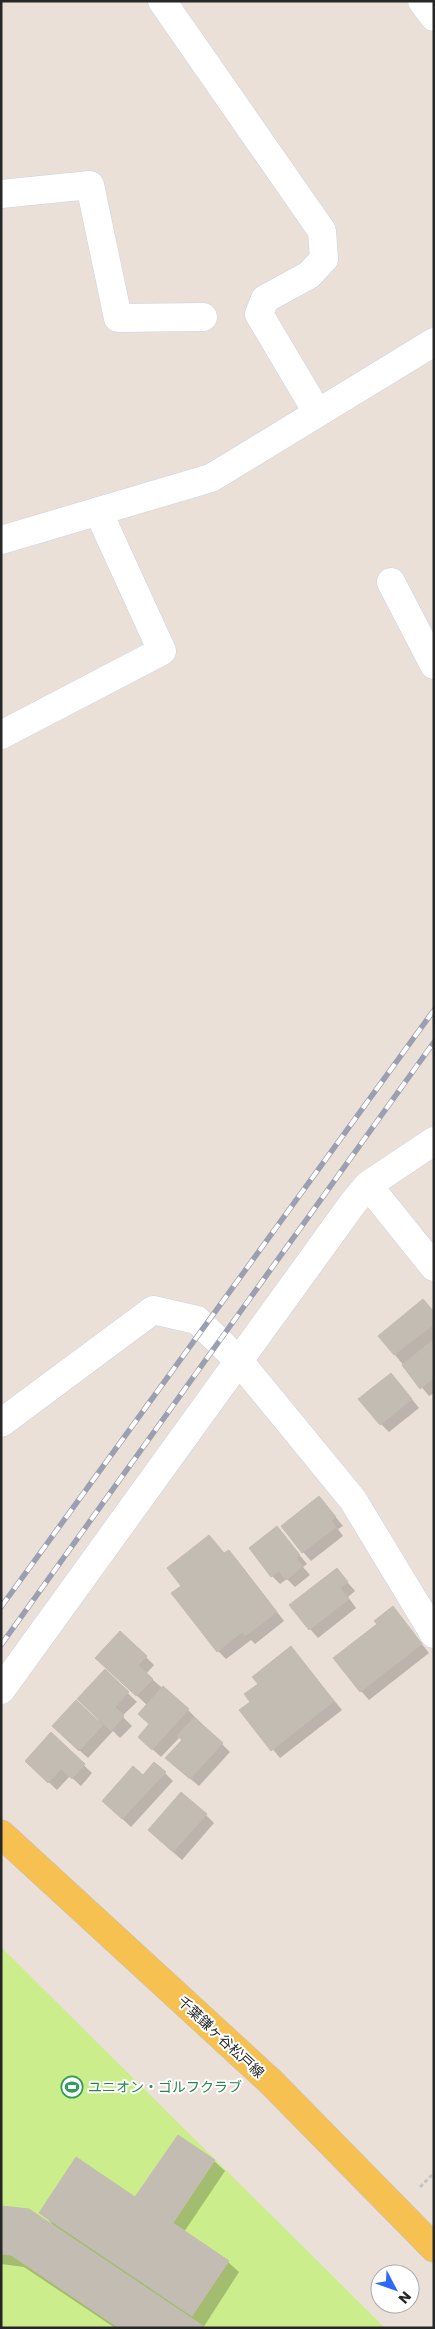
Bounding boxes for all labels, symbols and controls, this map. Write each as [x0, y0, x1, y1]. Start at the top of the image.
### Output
street label: 千葉鎌ヶ谷松戸線 [173, 1991, 269, 2083]
sports icon: ユニオン・ゴルフクラブ [60, 2075, 84, 2099]
place label: ユニオン・ゴルフクラブ [88, 2077, 242, 2097]
north arrow [370, 2264, 420, 2314]
text: N [394, 2287, 416, 2308]

